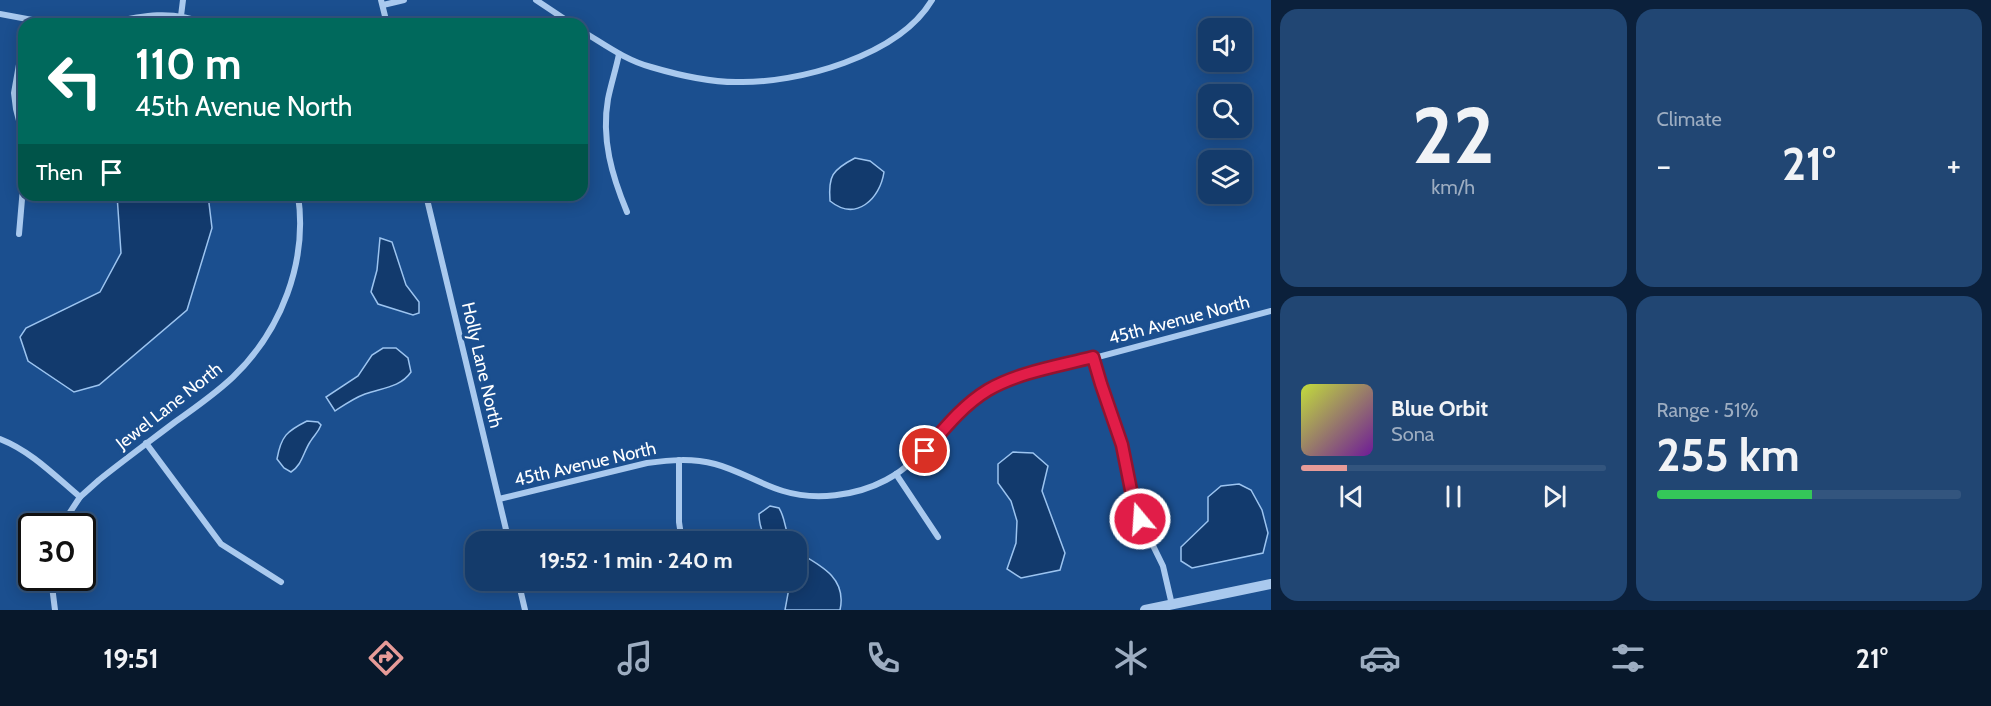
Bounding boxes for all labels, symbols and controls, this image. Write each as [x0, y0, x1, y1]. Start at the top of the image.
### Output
map controls [1198, 18, 1252, 204]
button: sound [1198, 18, 1252, 72]
text: 110 m [135, 38, 242, 90]
icon: left [36, 42, 114, 120]
button: search [1198, 84, 1252, 138]
text: 22 [1412, 88, 1495, 183]
text: 45th Avenue North [135, 90, 352, 123]
text: Climate [1657, 107, 1722, 131]
text: 21° [1782, 137, 1835, 191]
text: − [1657, 145, 1671, 185]
text: + [1946, 145, 1961, 185]
button: layers [1198, 150, 1252, 204]
icon: arrive [95, 156, 128, 189]
text: Then [36, 159, 83, 186]
text: km/h [1431, 175, 1475, 199]
street label: 45th Avenue North [1106, 291, 1252, 349]
street label: Holly Lane North [457, 300, 507, 430]
street label: Jewel Lane North [111, 358, 227, 455]
text: Blue Orbit [1391, 395, 1488, 422]
text: Range · 51% [1657, 398, 1759, 422]
text: Sona [1391, 422, 1434, 446]
pin [899, 425, 950, 476]
text: 255 km [1657, 428, 1800, 482]
icon: arrive [908, 434, 941, 467]
street label: 45th Avenue North [512, 437, 658, 491]
icon: previous [1335, 480, 1368, 513]
icon: pause [1437, 480, 1470, 513]
icon: next [1538, 480, 1571, 513]
position arrow [1108, 487, 1172, 551]
speed limit sign: 30 [18, 513, 96, 591]
text: 19:52 · 1 min · 240 m [539, 547, 733, 574]
icon: directions [365, 637, 407, 679]
icon: music [614, 637, 656, 679]
icon: phone [862, 637, 904, 679]
icon: climate [1110, 637, 1152, 679]
icon: car [1359, 637, 1401, 679]
icon: filters [1607, 637, 1649, 679]
text: 19:51 [103, 642, 159, 675]
text: 21° [1856, 642, 1888, 675]

